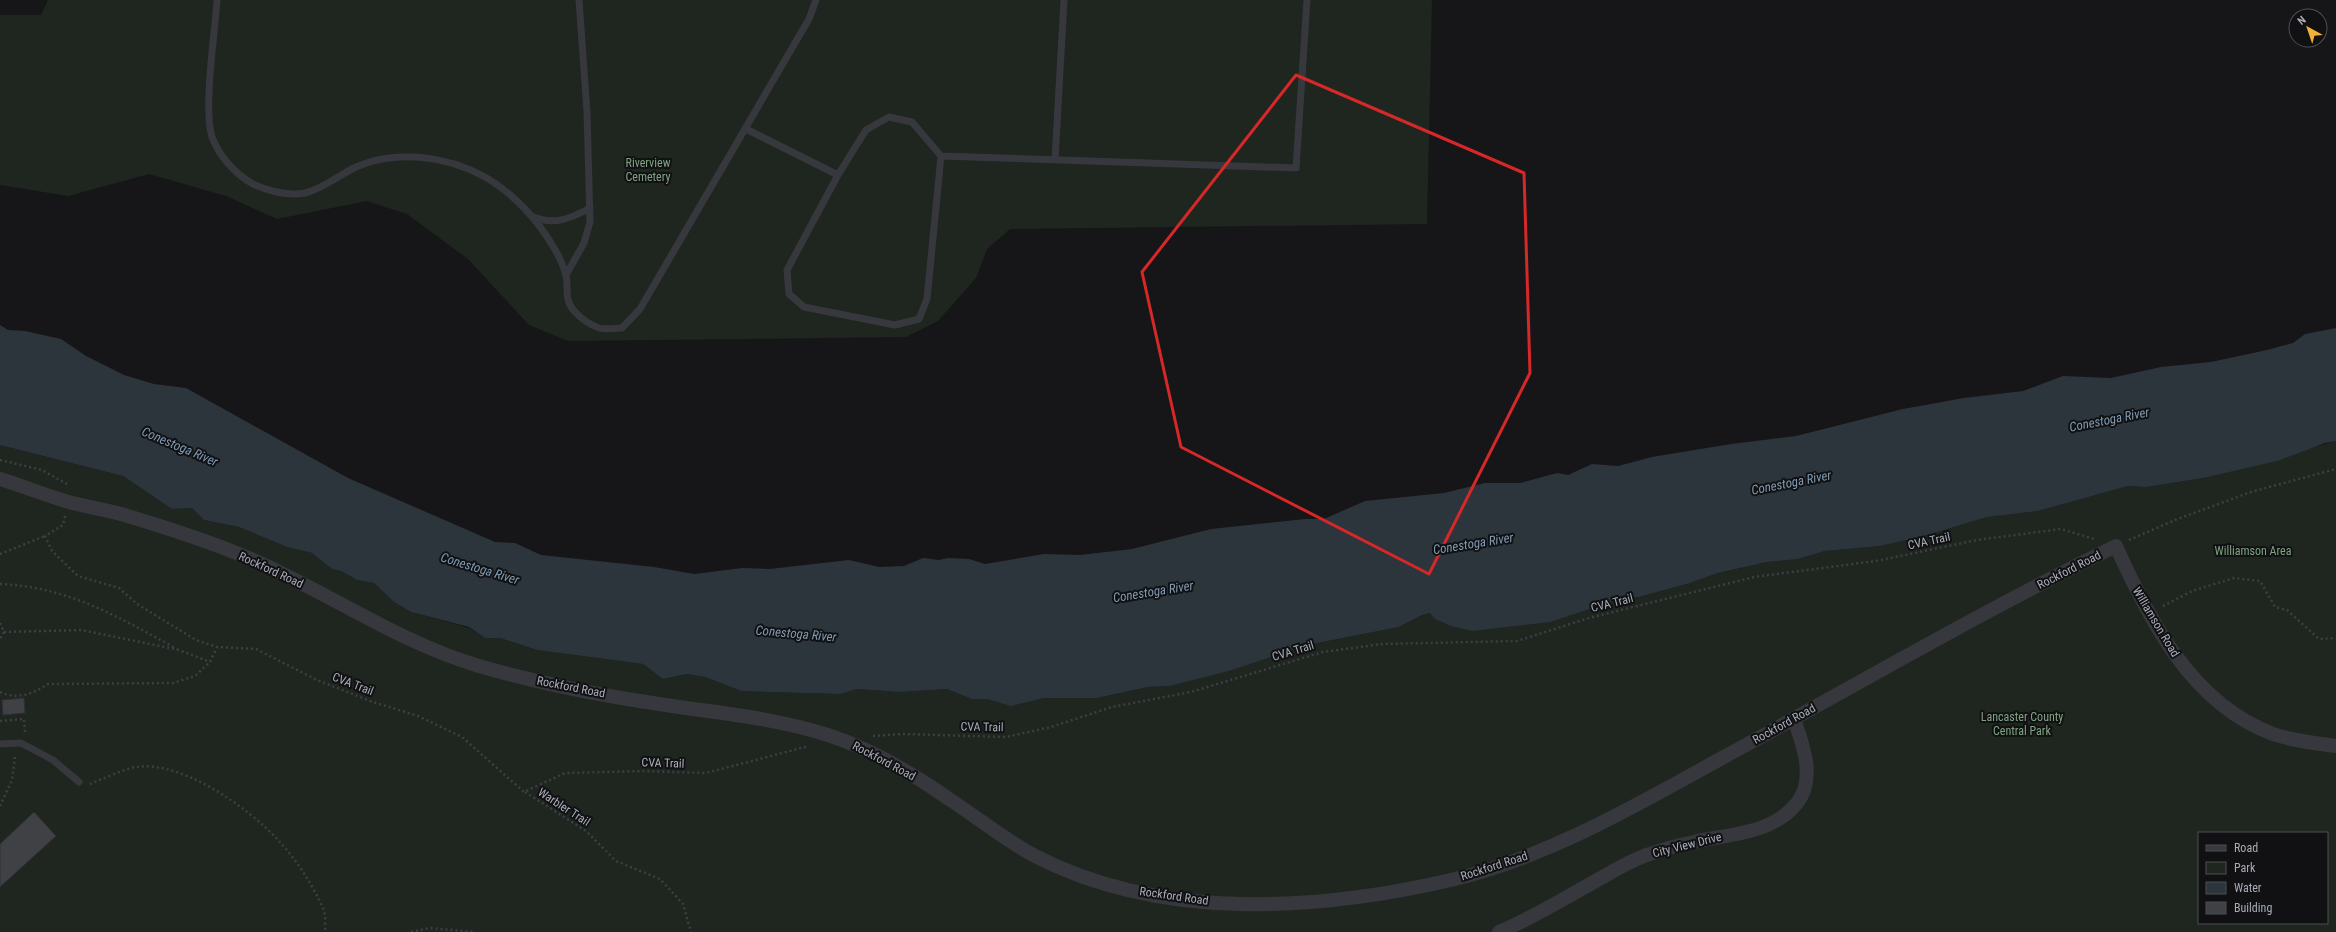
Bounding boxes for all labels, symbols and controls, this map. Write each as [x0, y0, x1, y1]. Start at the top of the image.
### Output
north arrow [2288, 8, 2328, 48]
text: N [2295, 13, 2309, 28]
park label: Riverview Cemetery [625, 156, 671, 184]
water label: Conestoga River [2068, 404, 2151, 435]
water label: Conestoga River [140, 424, 221, 470]
water label: Conestoga River [1750, 467, 1833, 498]
water label: Conestoga River [1432, 530, 1515, 557]
street label: CVA Trail [1907, 530, 1951, 552]
park label: Williamson Area [2215, 544, 2292, 558]
street label: Rockford Road [2035, 548, 2103, 592]
street label: Rockford Road [237, 549, 305, 591]
water label: Conestoga River [439, 549, 522, 588]
water label: Conestoga River [1112, 578, 1195, 605]
street label: Williamson Road [2130, 584, 2182, 660]
street label: CVA Trail [1589, 591, 1635, 615]
water label: Conestoga River [755, 622, 838, 645]
street label: CVA Trail [1270, 638, 1316, 664]
street label: CVA Trail [330, 670, 376, 698]
street label: Rockford Road [536, 673, 606, 701]
street label: Rockford Road [1750, 701, 1818, 747]
park label: Lancaster County Central Park [1981, 710, 2063, 738]
street label: CVA Trail [960, 720, 1004, 734]
street label: Rockford Road [850, 739, 918, 784]
street label: CVA Trail [641, 755, 685, 771]
street label: Warbler Trail [535, 785, 593, 829]
street label: City View Drive [1651, 830, 1723, 860]
legend [2198, 832, 2328, 924]
text: Road [2234, 841, 2258, 855]
street label: Rockford Road [1459, 849, 1529, 883]
text: Park [2234, 861, 2256, 875]
text: Water [2234, 881, 2262, 895]
street label: Rockford Road [1139, 884, 1209, 908]
text: Building [2234, 901, 2272, 915]

